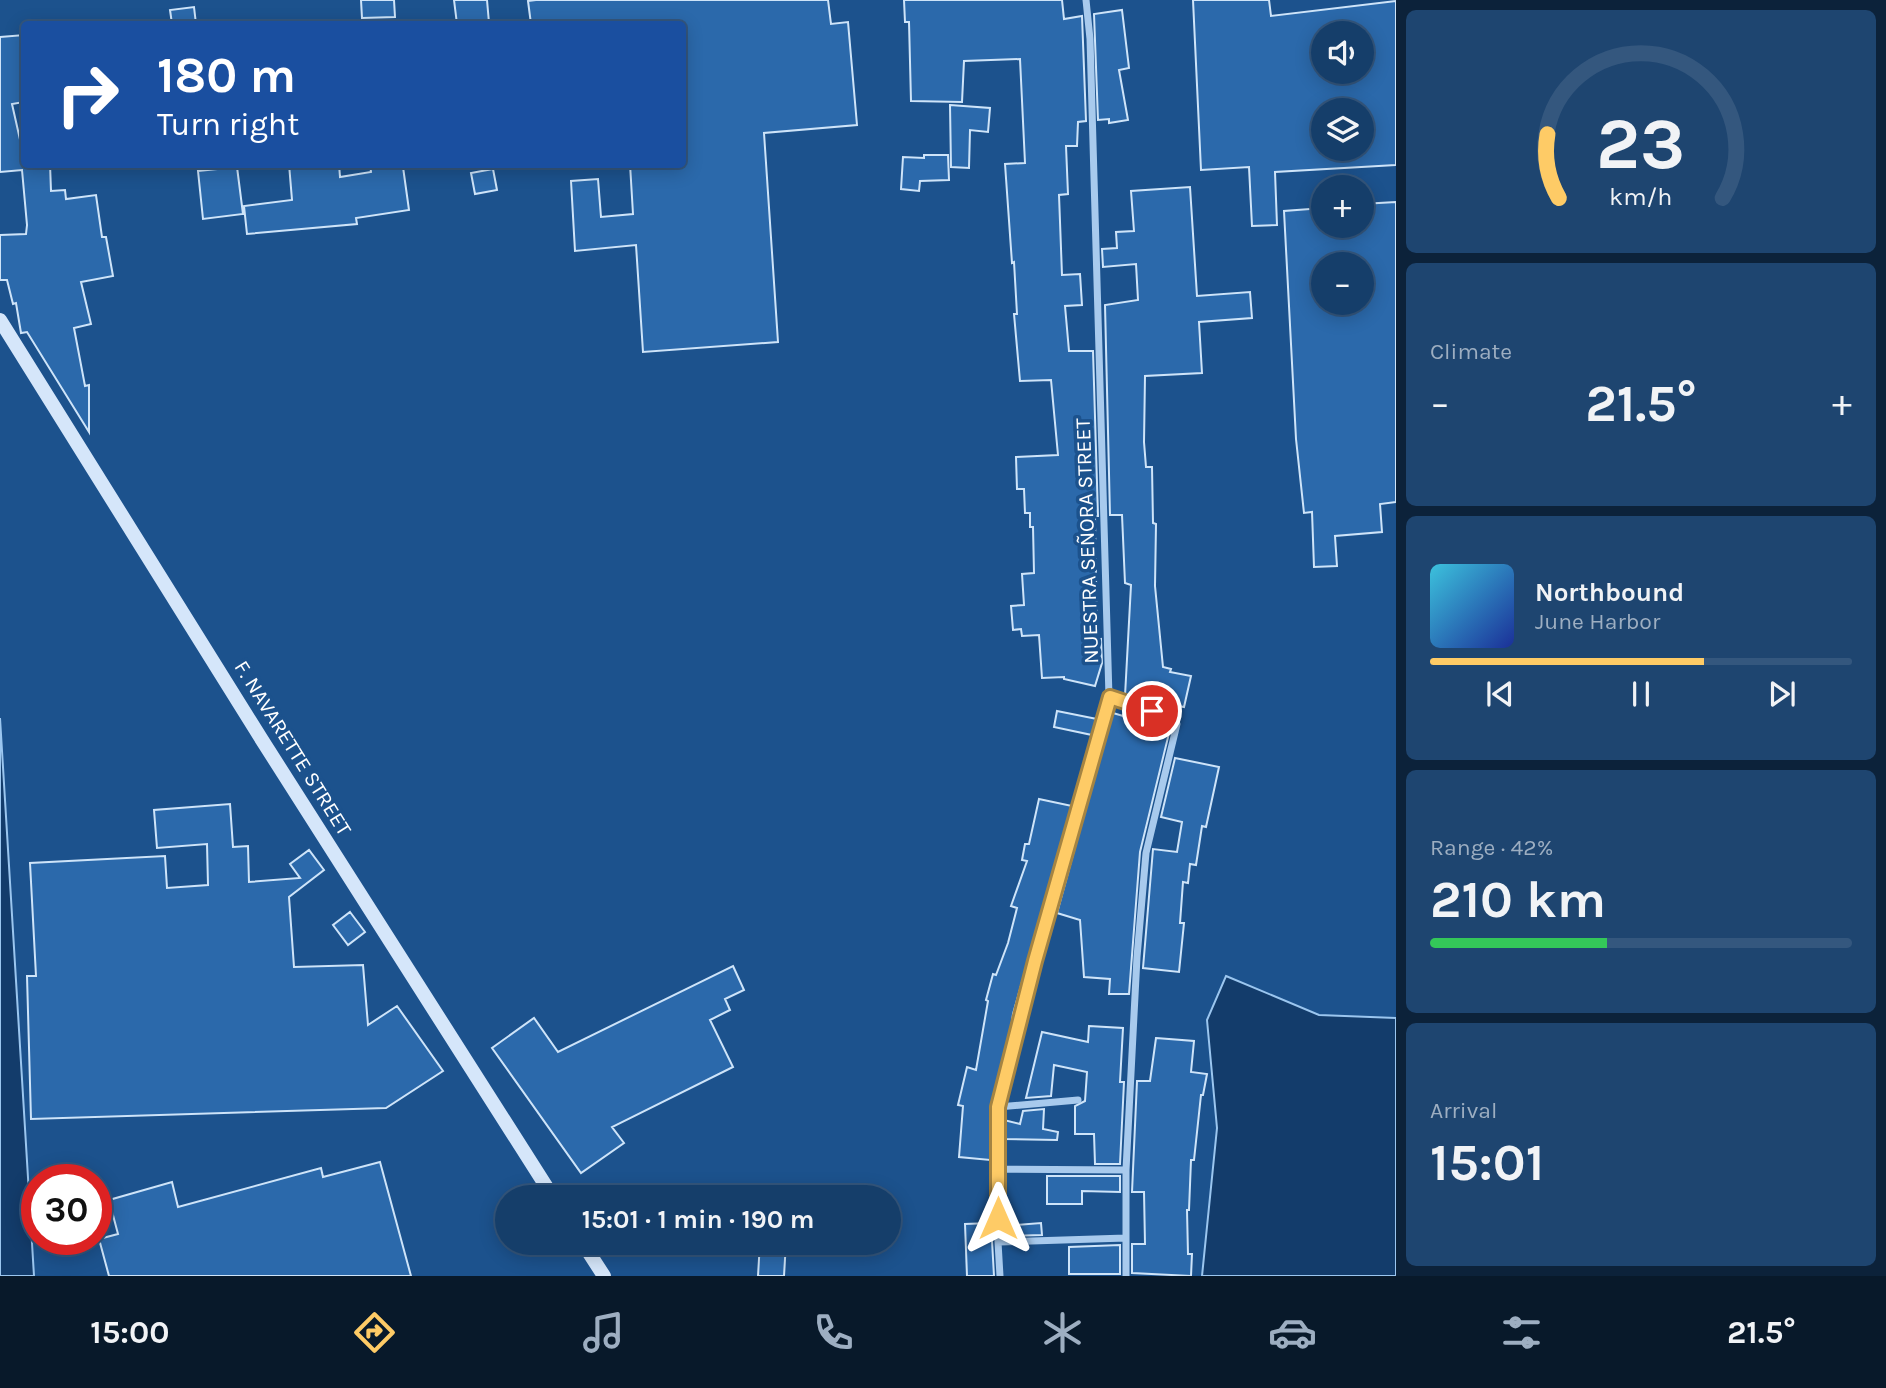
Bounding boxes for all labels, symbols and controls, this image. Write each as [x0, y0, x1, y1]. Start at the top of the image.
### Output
map controls [1311, 21, 1374, 315]
button: sound [1311, 21, 1374, 84]
text: 180 m [157, 47, 296, 104]
icon: right [42, 49, 133, 140]
button: layers [1311, 98, 1374, 161]
text: 23 [1596, 101, 1686, 186]
text: Turn right [157, 106, 299, 143]
button: + [1311, 175, 1374, 238]
text: km/h [1609, 181, 1673, 210]
button: − [1311, 252, 1374, 315]
text: Climate [1430, 338, 1512, 365]
text: 21.5° [1585, 373, 1697, 434]
text: − [1430, 381, 1450, 426]
text: + [1832, 381, 1852, 426]
street label: NUESTRA SEÑORA STREET [1071, 417, 1103, 664]
text: Northbound [1535, 577, 1684, 608]
text: June Harbor [1535, 608, 1660, 635]
street label: F. NAVARETTE STREET [229, 656, 357, 840]
icon: previous [1481, 675, 1519, 713]
icon: pause [1622, 675, 1660, 713]
icon: next [1763, 675, 1801, 713]
pin [1122, 681, 1182, 741]
icon: arrive [1133, 692, 1171, 730]
text: Range · 42% [1430, 834, 1553, 861]
text: 210 km [1430, 869, 1606, 930]
text: Arrival [1430, 1097, 1497, 1124]
text: 15:01 [1430, 1132, 1544, 1193]
speed limit sign: 30 [21, 1164, 112, 1255]
position arrow [961, 1181, 1035, 1255]
text: 15:01 · 1 min · 190 m [582, 1204, 814, 1235]
icon: directions [350, 1308, 399, 1357]
icon: music [579, 1308, 628, 1357]
icon: phone [809, 1308, 858, 1357]
icon: climate [1038, 1308, 1087, 1357]
icon: car [1268, 1308, 1317, 1357]
icon: filters [1497, 1308, 1546, 1357]
text: 15:00 [90, 1314, 169, 1351]
text: 21.5° [1727, 1314, 1796, 1351]

